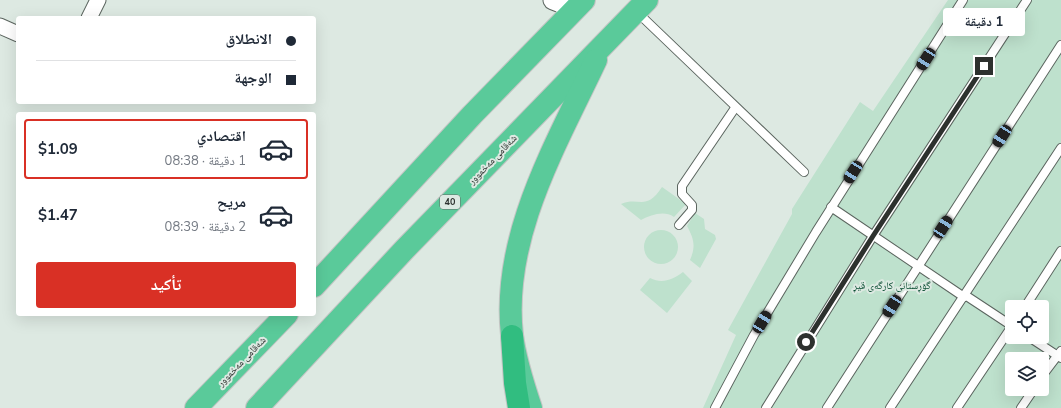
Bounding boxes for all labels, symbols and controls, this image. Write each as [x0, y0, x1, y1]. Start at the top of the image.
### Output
callout: 1 دقيقة [943, 8, 1025, 36]
text: 1 دقيقة [965, 13, 1003, 31]
text: الانطلاق [226, 29, 272, 49]
car [914, 46, 938, 72]
route end [975, 57, 993, 75]
text: الوجهة [234, 68, 272, 88]
car [990, 123, 1014, 149]
text: اقتصادي [197, 126, 246, 146]
icon: car [258, 131, 294, 167]
street label: شەقامی مەخموور [465, 131, 520, 189]
text: $1.09 [38, 139, 78, 159]
text: 1 دقيقة · 08:38 [165, 152, 246, 170]
car [842, 159, 864, 185]
text: مريح [217, 192, 246, 212]
road number: 40 [440, 195, 460, 209]
icon: car [258, 197, 294, 233]
text: $1.47 [38, 205, 78, 225]
car [931, 214, 955, 240]
text: 2 دقيقة · 08:39 [165, 218, 246, 236]
button: تأكيد [36, 262, 296, 308]
park label: گۆڕستانی کارگەی قیڕ [852, 279, 931, 293]
car [880, 293, 904, 319]
map controls [1005, 300, 1049, 396]
button: locate [1005, 300, 1049, 344]
car [751, 309, 773, 335]
street label: شەقامی مەخموور [214, 333, 269, 391]
route start [797, 333, 815, 351]
button: layers [1005, 352, 1049, 396]

